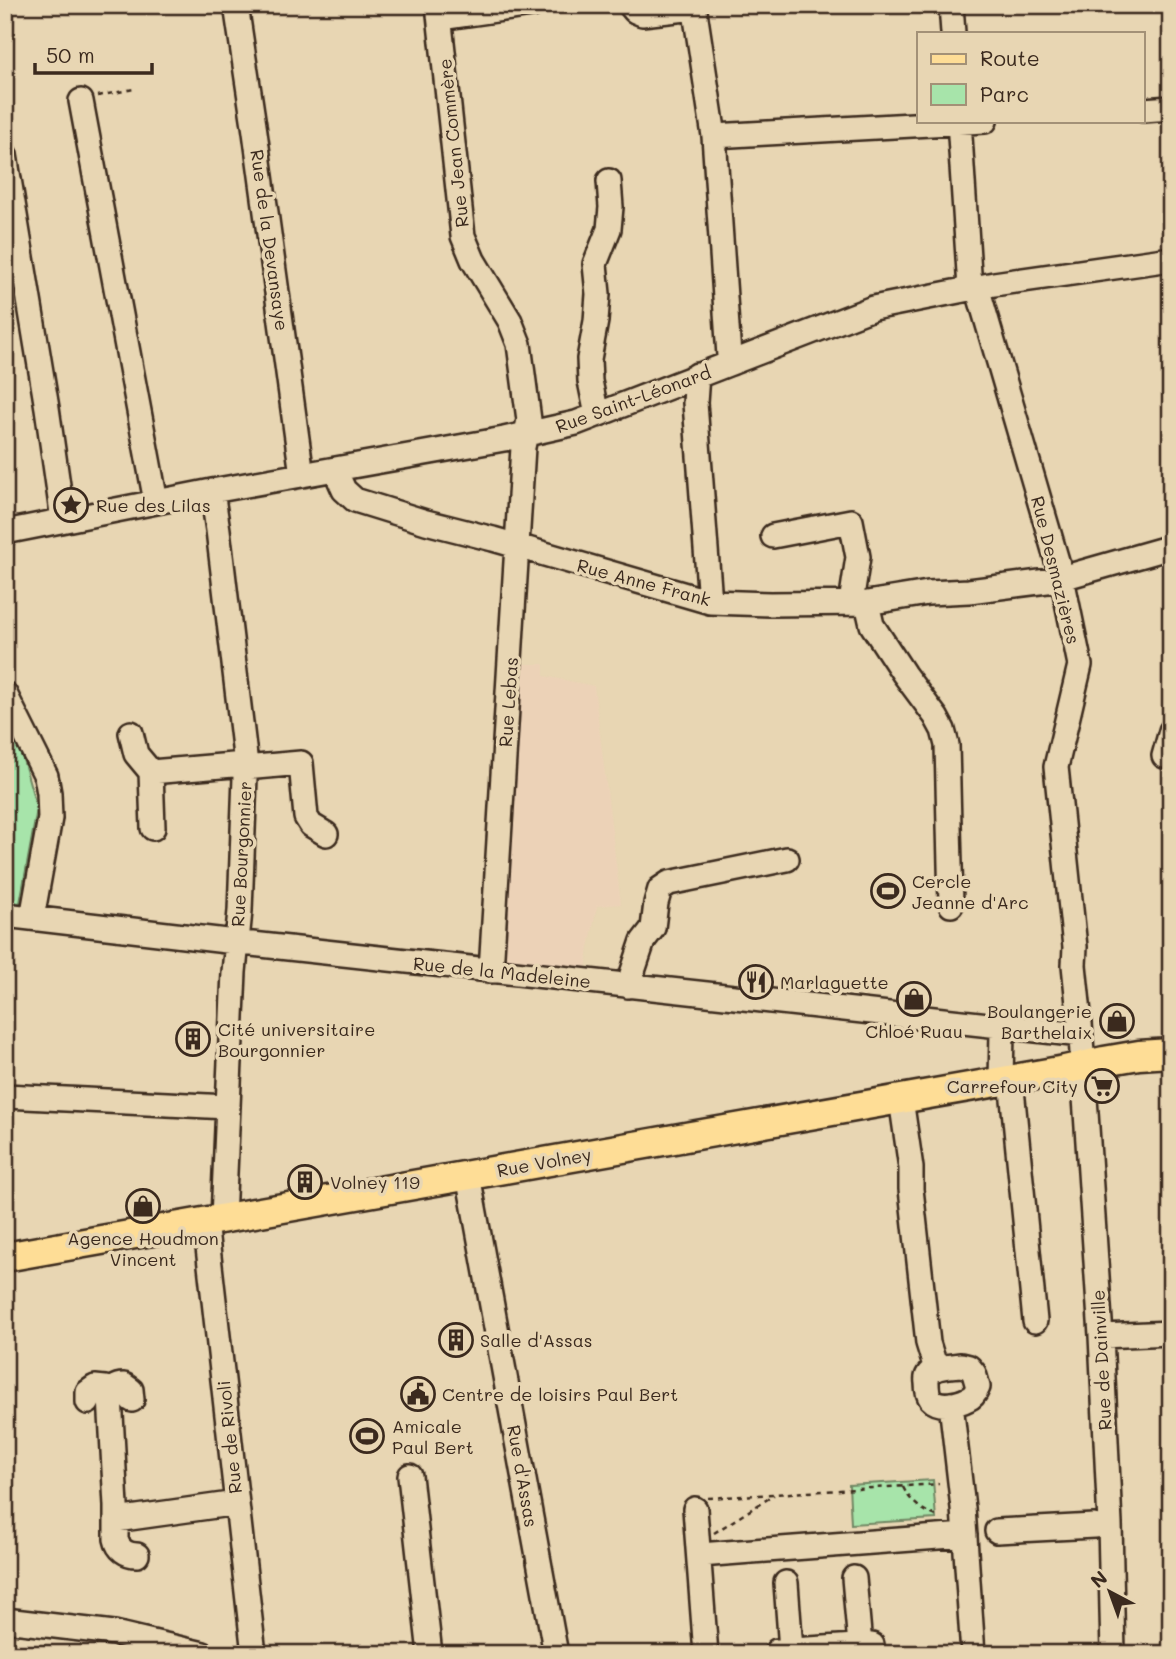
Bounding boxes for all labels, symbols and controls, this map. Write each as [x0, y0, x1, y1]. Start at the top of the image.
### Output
scale bar [35, 32, 152, 76]
legend [917, 32, 1144, 122]
text: 50 m [46, 41, 95, 68]
text: Route [980, 44, 1040, 71]
street label: Rue Jean Commère [432, 57, 474, 229]
text: Parc [980, 80, 1029, 107]
street label: Rue de la Devansaye [245, 148, 295, 332]
street label: Rue Saint-Léonard [552, 360, 714, 438]
place icon: Rue des Lilas [52, 486, 90, 524]
place label: Rue des Lilas [96, 493, 211, 517]
street label: Rue Desmazières [1026, 494, 1086, 646]
street label: Rue Anne Frank [575, 553, 713, 611]
street label: Rue Lebas [493, 656, 523, 748]
street label: Rue Bourgonnier [225, 781, 257, 927]
place label: Cercle Jeanne d'Arc [912, 869, 1029, 914]
sports icon: Cercle Jeanne d'Arc [869, 872, 907, 910]
street label: Rue de la Madeleine [412, 951, 592, 993]
restaurant icon: Marlaguette [737, 963, 775, 1001]
place label: Marlaguette [780, 970, 889, 994]
shop icon: Chloé Ruau [895, 980, 933, 1018]
place label: Boulangerie Barthelaix [987, 999, 1092, 1044]
shop icon: Boulangerie Barthelaix [1098, 1002, 1136, 1040]
place label: Cité universitaire Bourgonnier [218, 1017, 375, 1062]
place label: Chloé Ruau [865, 1019, 963, 1043]
building icon: Cité universitaire Bourgonnier [174, 1020, 212, 1058]
supermarket icon: Carrefour City [1083, 1067, 1121, 1105]
place label: Carrefour City [947, 1074, 1078, 1098]
street label: Rue Volney [495, 1142, 593, 1182]
building icon: Volney 119 [286, 1163, 324, 1201]
place label: Volney 119 [330, 1170, 420, 1194]
shop icon: Agence Houdmon Vincent [124, 1187, 162, 1225]
place label: Agence Houdmon Vincent [67, 1226, 219, 1271]
street label: Rue de Dainville [1085, 1289, 1117, 1431]
building icon: Salle d'Assas [437, 1321, 475, 1359]
place label: Salle d'Assas [480, 1328, 593, 1352]
public building icon: Centre de loisirs Paul Bert [399, 1375, 437, 1413]
street label: Rue de Rivoli [211, 1379, 247, 1495]
place label: Centre de loisirs Paul Bert [442, 1382, 678, 1406]
place label: Amicale Paul Bert [392, 1414, 474, 1459]
sports icon: Amicale Paul Bert [348, 1417, 386, 1455]
street label: Rue d'Assas [502, 1423, 544, 1529]
north arrow [1074, 1558, 1144, 1628]
text: N [1085, 1565, 1112, 1593]

